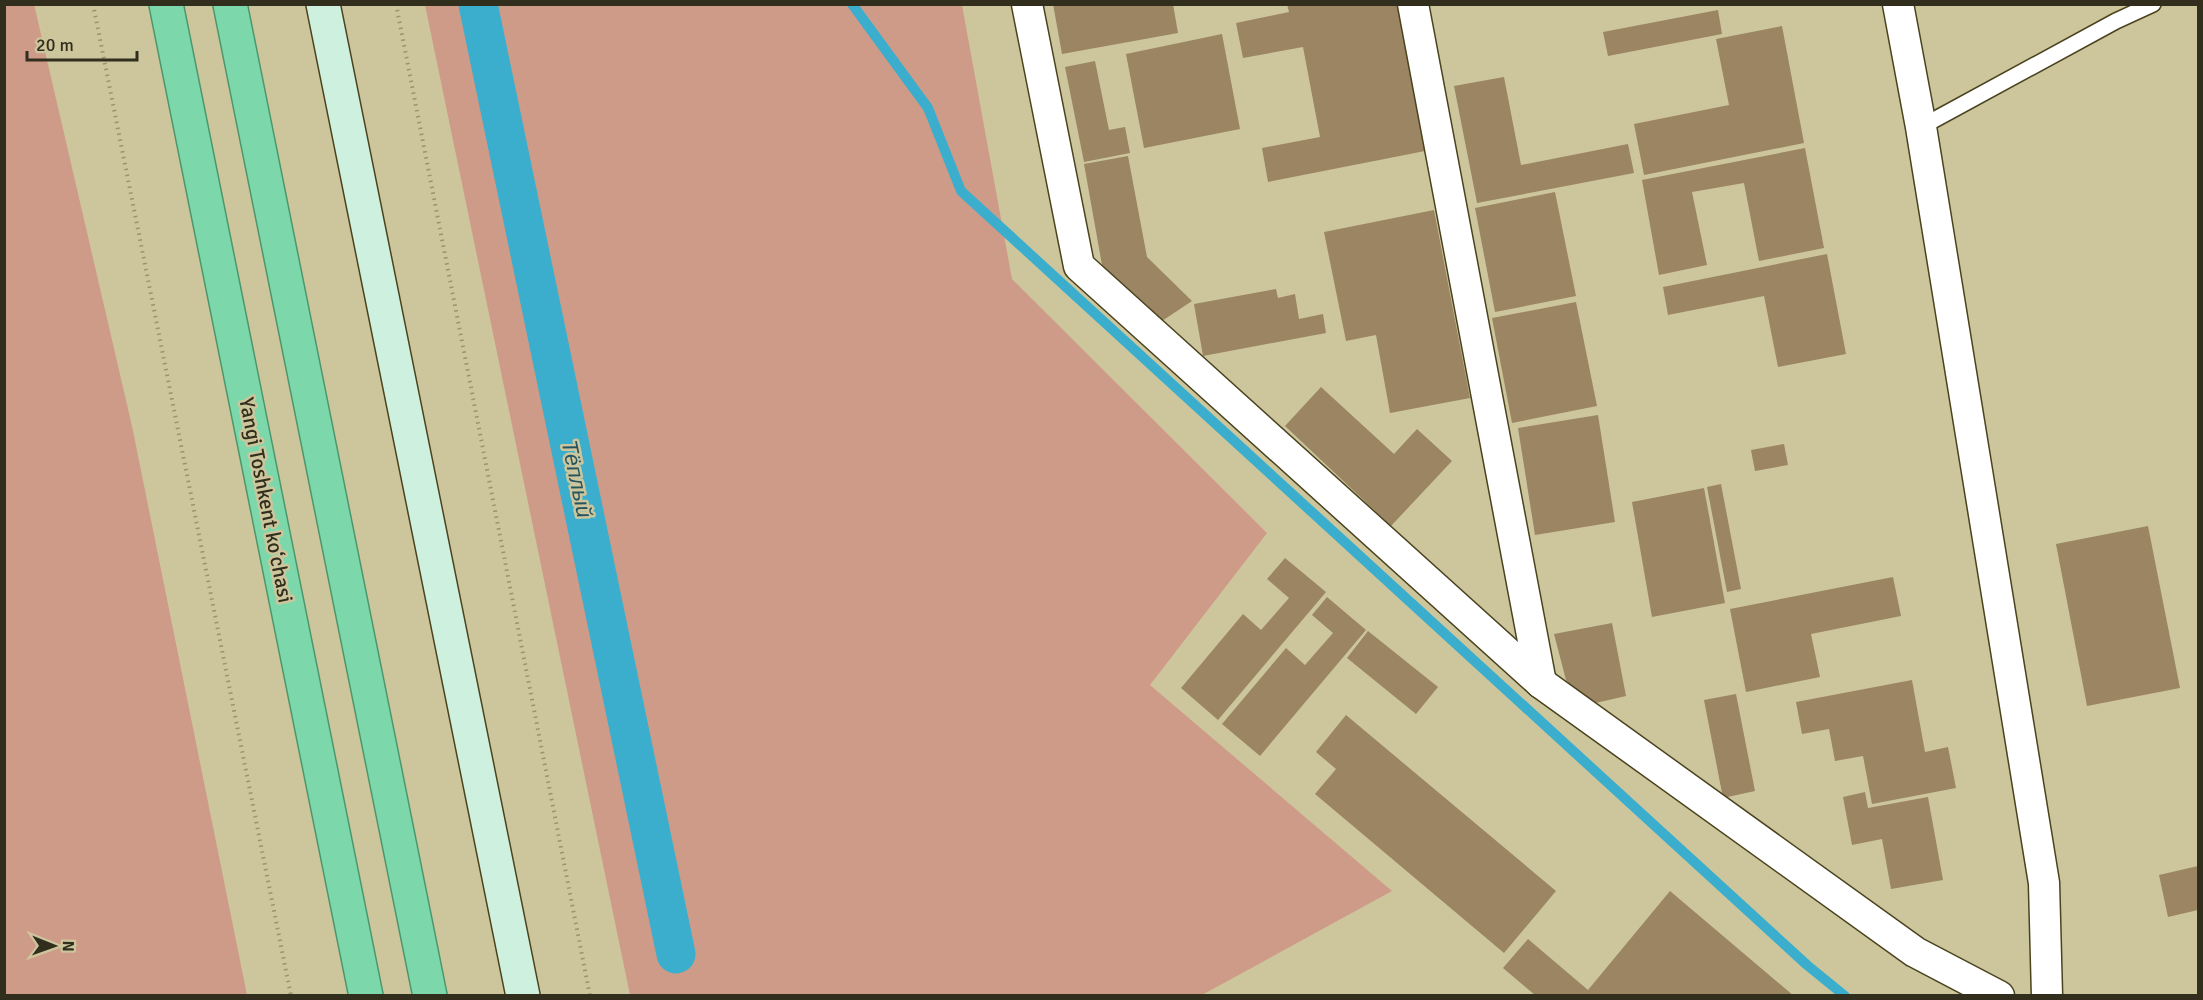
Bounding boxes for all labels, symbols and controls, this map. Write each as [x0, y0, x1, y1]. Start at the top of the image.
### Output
scale bar [27, 24, 136, 62]
text: 20 m [36, 34, 74, 56]
street label: Yangi Toshkent ko‘chasi [233, 395, 299, 605]
water label: Тёплый [556, 438, 598, 520]
north arrow [24, 916, 84, 976]
text: N [58, 941, 78, 952]

